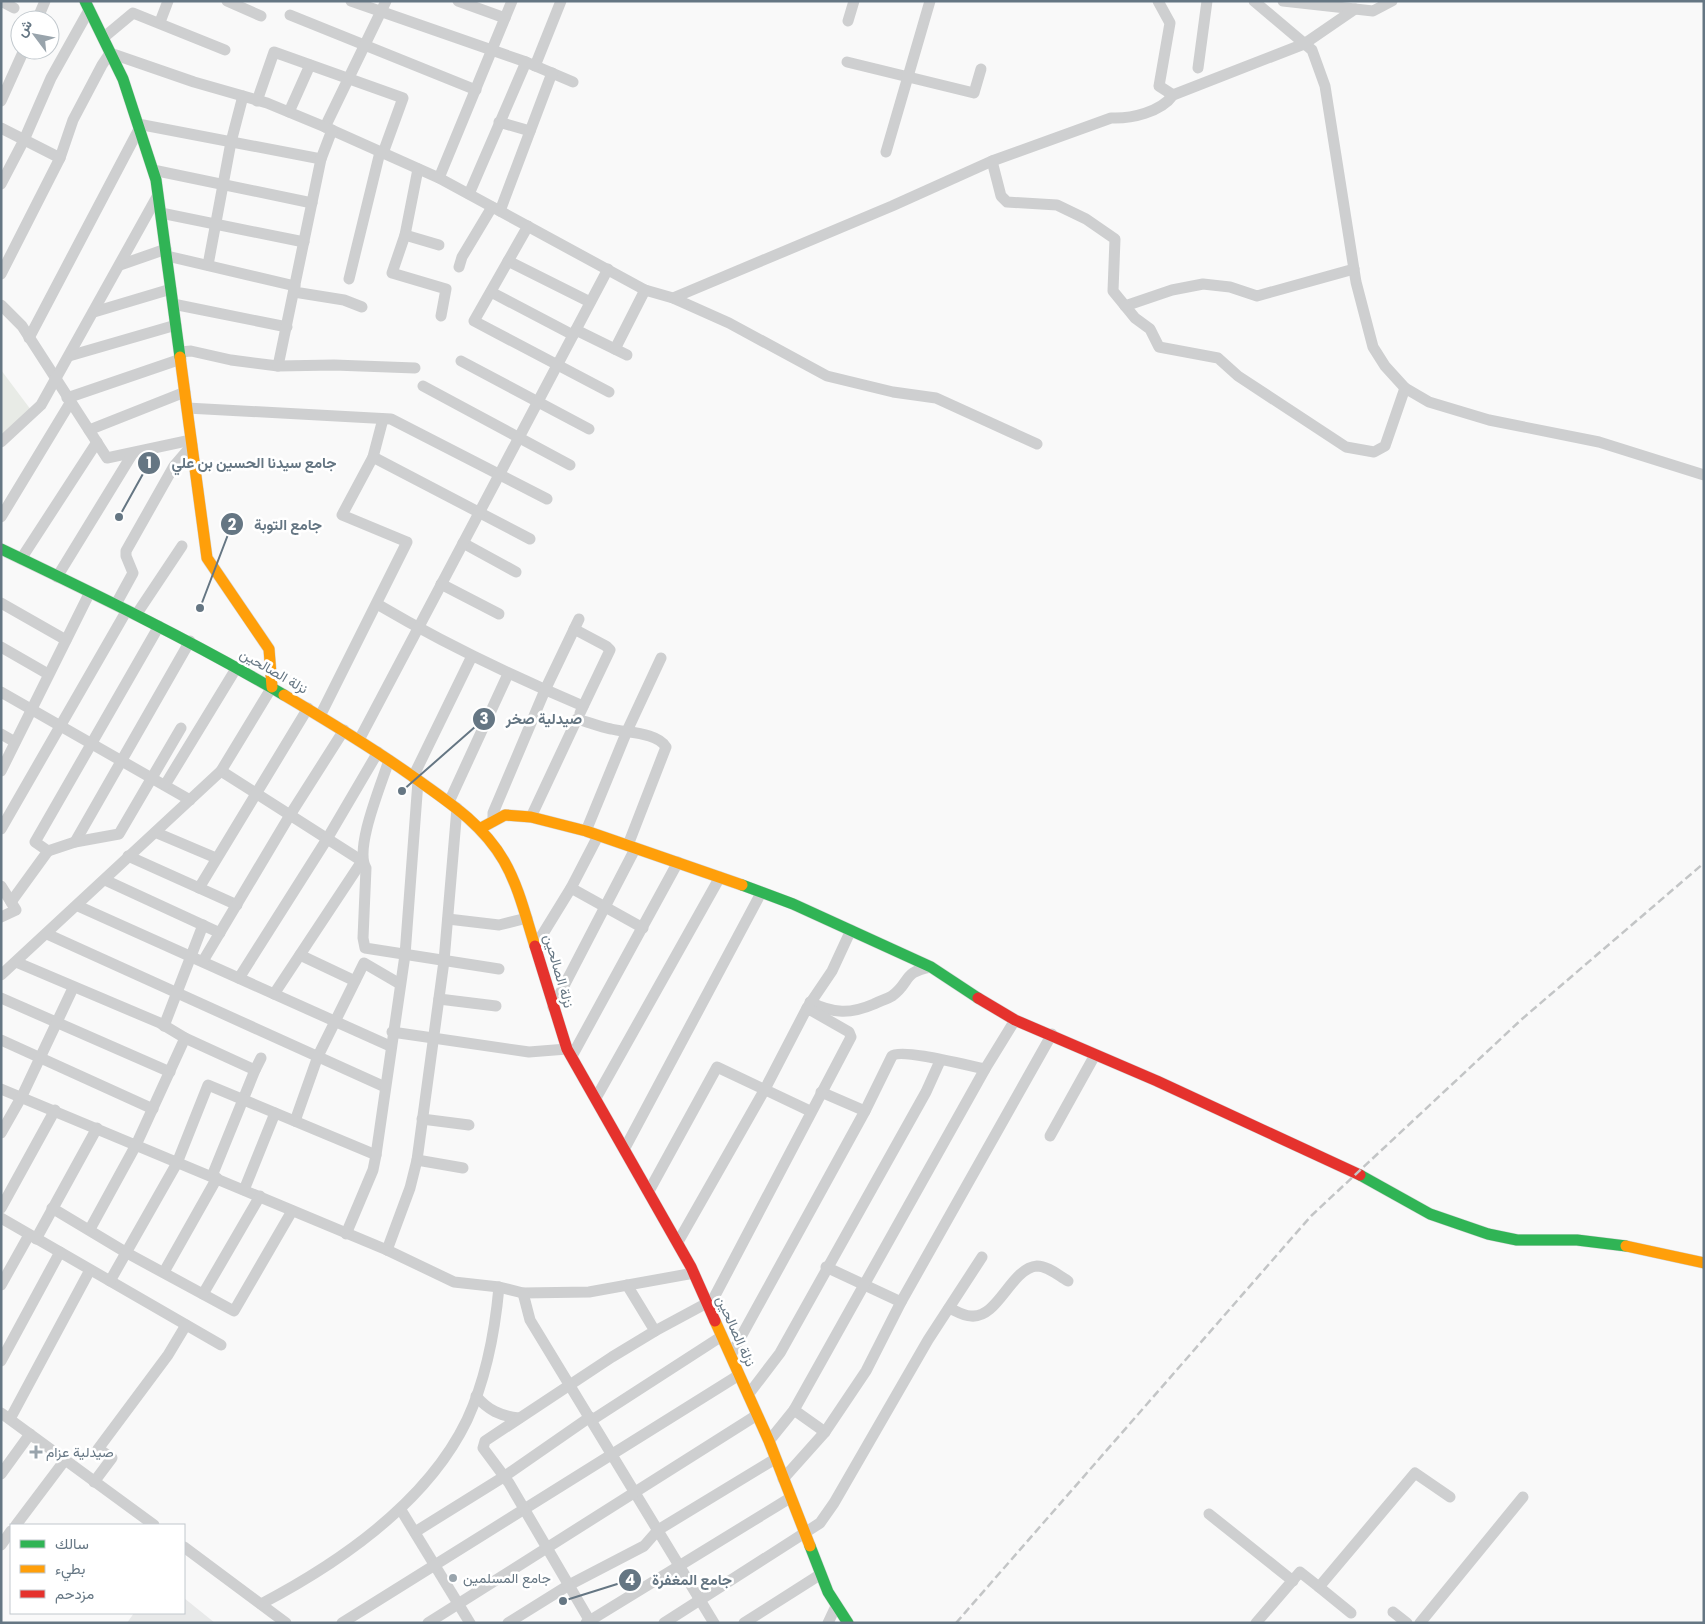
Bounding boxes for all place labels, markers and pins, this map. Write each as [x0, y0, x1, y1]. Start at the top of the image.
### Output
callout: جامع سيدنا الحسين بن علي [136, 448, 346, 478]
callout: جامع التوبة [219, 509, 332, 539]
callout: صيدلية صخر [471, 704, 593, 734]
place label: صيدلية عزام [46, 1442, 114, 1462]
marker: صيدلية عزام [30, 1446, 42, 1458]
callout: جامع المغفرة [617, 1565, 742, 1595]
place label: جامع المسلمين [463, 1568, 551, 1589]
marker: جامع المسلمين [447, 1572, 459, 1584]

